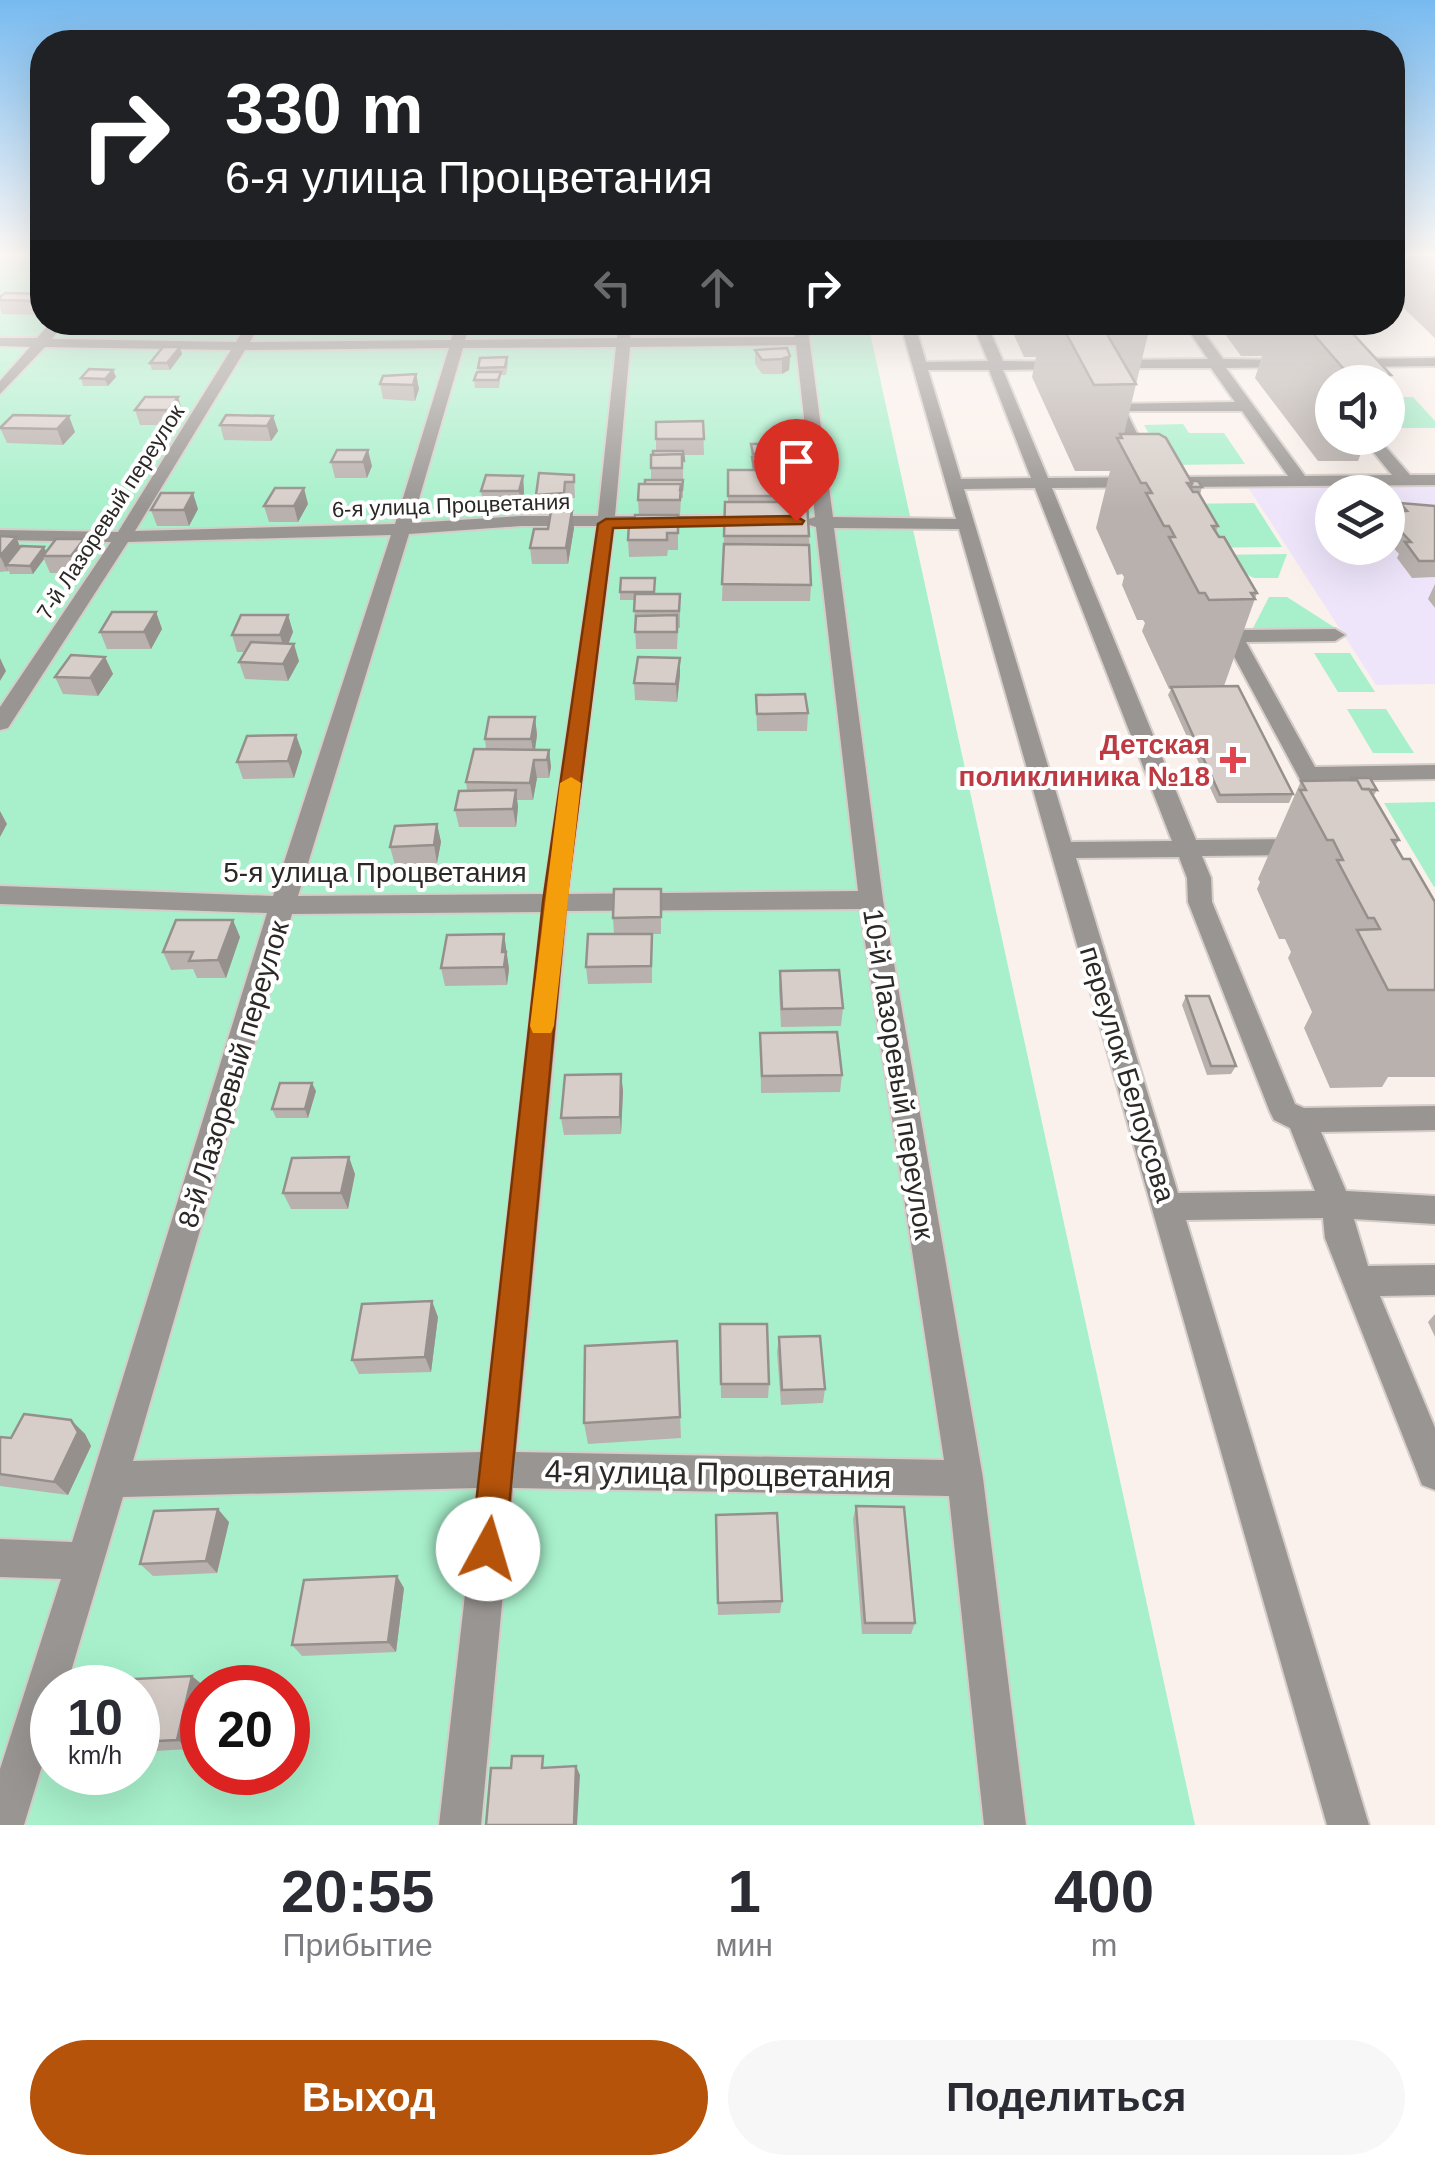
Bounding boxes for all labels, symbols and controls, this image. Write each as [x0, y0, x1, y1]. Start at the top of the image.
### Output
icon: right [60, 70, 190, 200]
text: 330 m [225, 70, 423, 148]
text: 6-я улица Процветания [225, 152, 713, 203]
icon: left [585, 260, 640, 315]
icon: ahead [690, 260, 745, 315]
icon: right [795, 260, 850, 315]
map controls [1315, 365, 1405, 565]
button: sound [1315, 365, 1405, 455]
street label: 7-й Лазоревый переулок [32, 400, 189, 624]
pin [754, 419, 839, 522]
icon: arrive [769, 434, 824, 489]
button: layers [1315, 475, 1405, 565]
street label: 6-я улица Процветания [331, 489, 571, 522]
place label: Детская поликлиника №18 [958, 729, 1210, 792]
marker: Детская поликлиника №18 [1220, 747, 1246, 773]
street label: 5-я улица Процветания [223, 857, 527, 888]
street label: 10-й Лазоревый переулок [857, 906, 940, 1242]
street label: 8-й Лазоревый переулок [172, 916, 295, 1231]
street label: переулок Белоусова [1074, 943, 1181, 1206]
street label: 4-я улица Процветания [544, 1453, 892, 1495]
position arrow [436, 1497, 540, 1601]
speed limit sign: 20 [180, 1665, 310, 1795]
text: 10 [67, 1690, 123, 1746]
text: km/h [68, 1741, 122, 1769]
text: 20:55 [281, 1858, 434, 1925]
text: 1 [727, 1858, 761, 1925]
text: 400 [1054, 1858, 1154, 1925]
text: Прибытие [283, 1927, 433, 1963]
text: мин [715, 1927, 773, 1963]
text: m [1091, 1927, 1117, 1963]
button: Выход [30, 2040, 708, 2155]
button: Поделиться [728, 2040, 1405, 2155]

